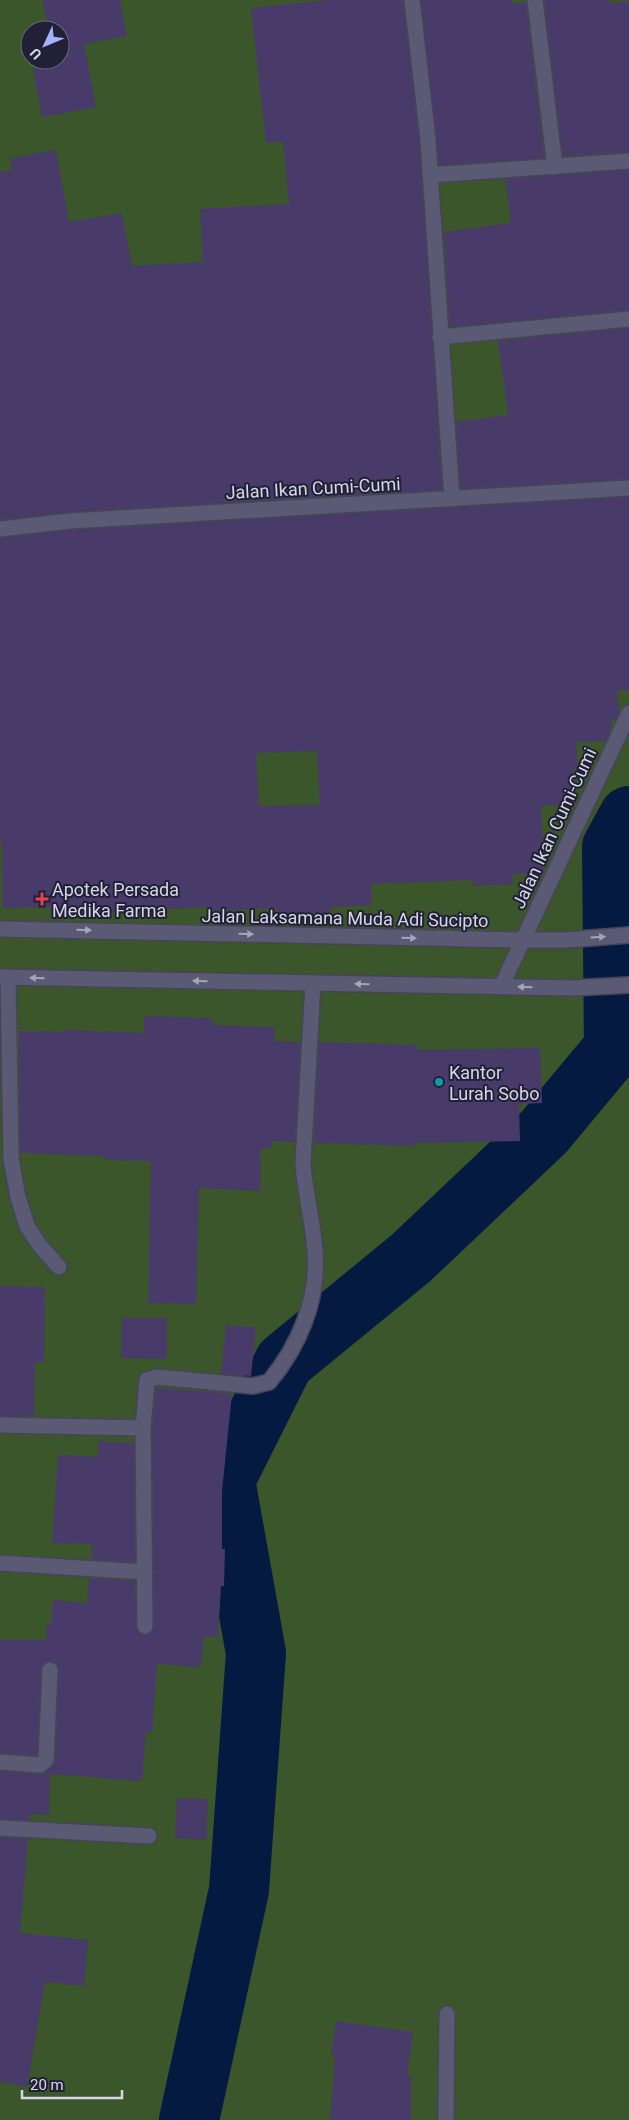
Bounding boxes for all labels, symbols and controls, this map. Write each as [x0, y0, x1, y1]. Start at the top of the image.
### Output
north arrow [20, 20, 70, 70]
text: U [27, 45, 45, 63]
street label: Jalan Ikan Cumi-Cumi [225, 473, 401, 503]
street label: Jalan Ikan Cumi-Cumi [507, 744, 601, 912]
place label: Apotek Persada Medika Farma [52, 879, 179, 921]
marker: Apotek Persada Medika Farma [36, 893, 48, 905]
street label: Jalan Laksamana Muda Adi Sucipto [201, 905, 489, 931]
one-way arrow [76, 927, 92, 935]
one-way arrow [238, 930, 254, 938]
one-way arrow [590, 933, 606, 941]
one-way arrow [401, 934, 417, 942]
one-way arrow [29, 974, 45, 982]
one-way arrow [191, 977, 207, 985]
one-way arrow [354, 980, 370, 988]
one-way arrow [516, 983, 532, 991]
place label: Kantor Lurah Sobo [449, 1062, 539, 1104]
marker: Kantor Lurah Sobo [433, 1076, 445, 1088]
scale bar [22, 2068, 122, 2100]
text: 20 m [30, 2076, 64, 2094]

